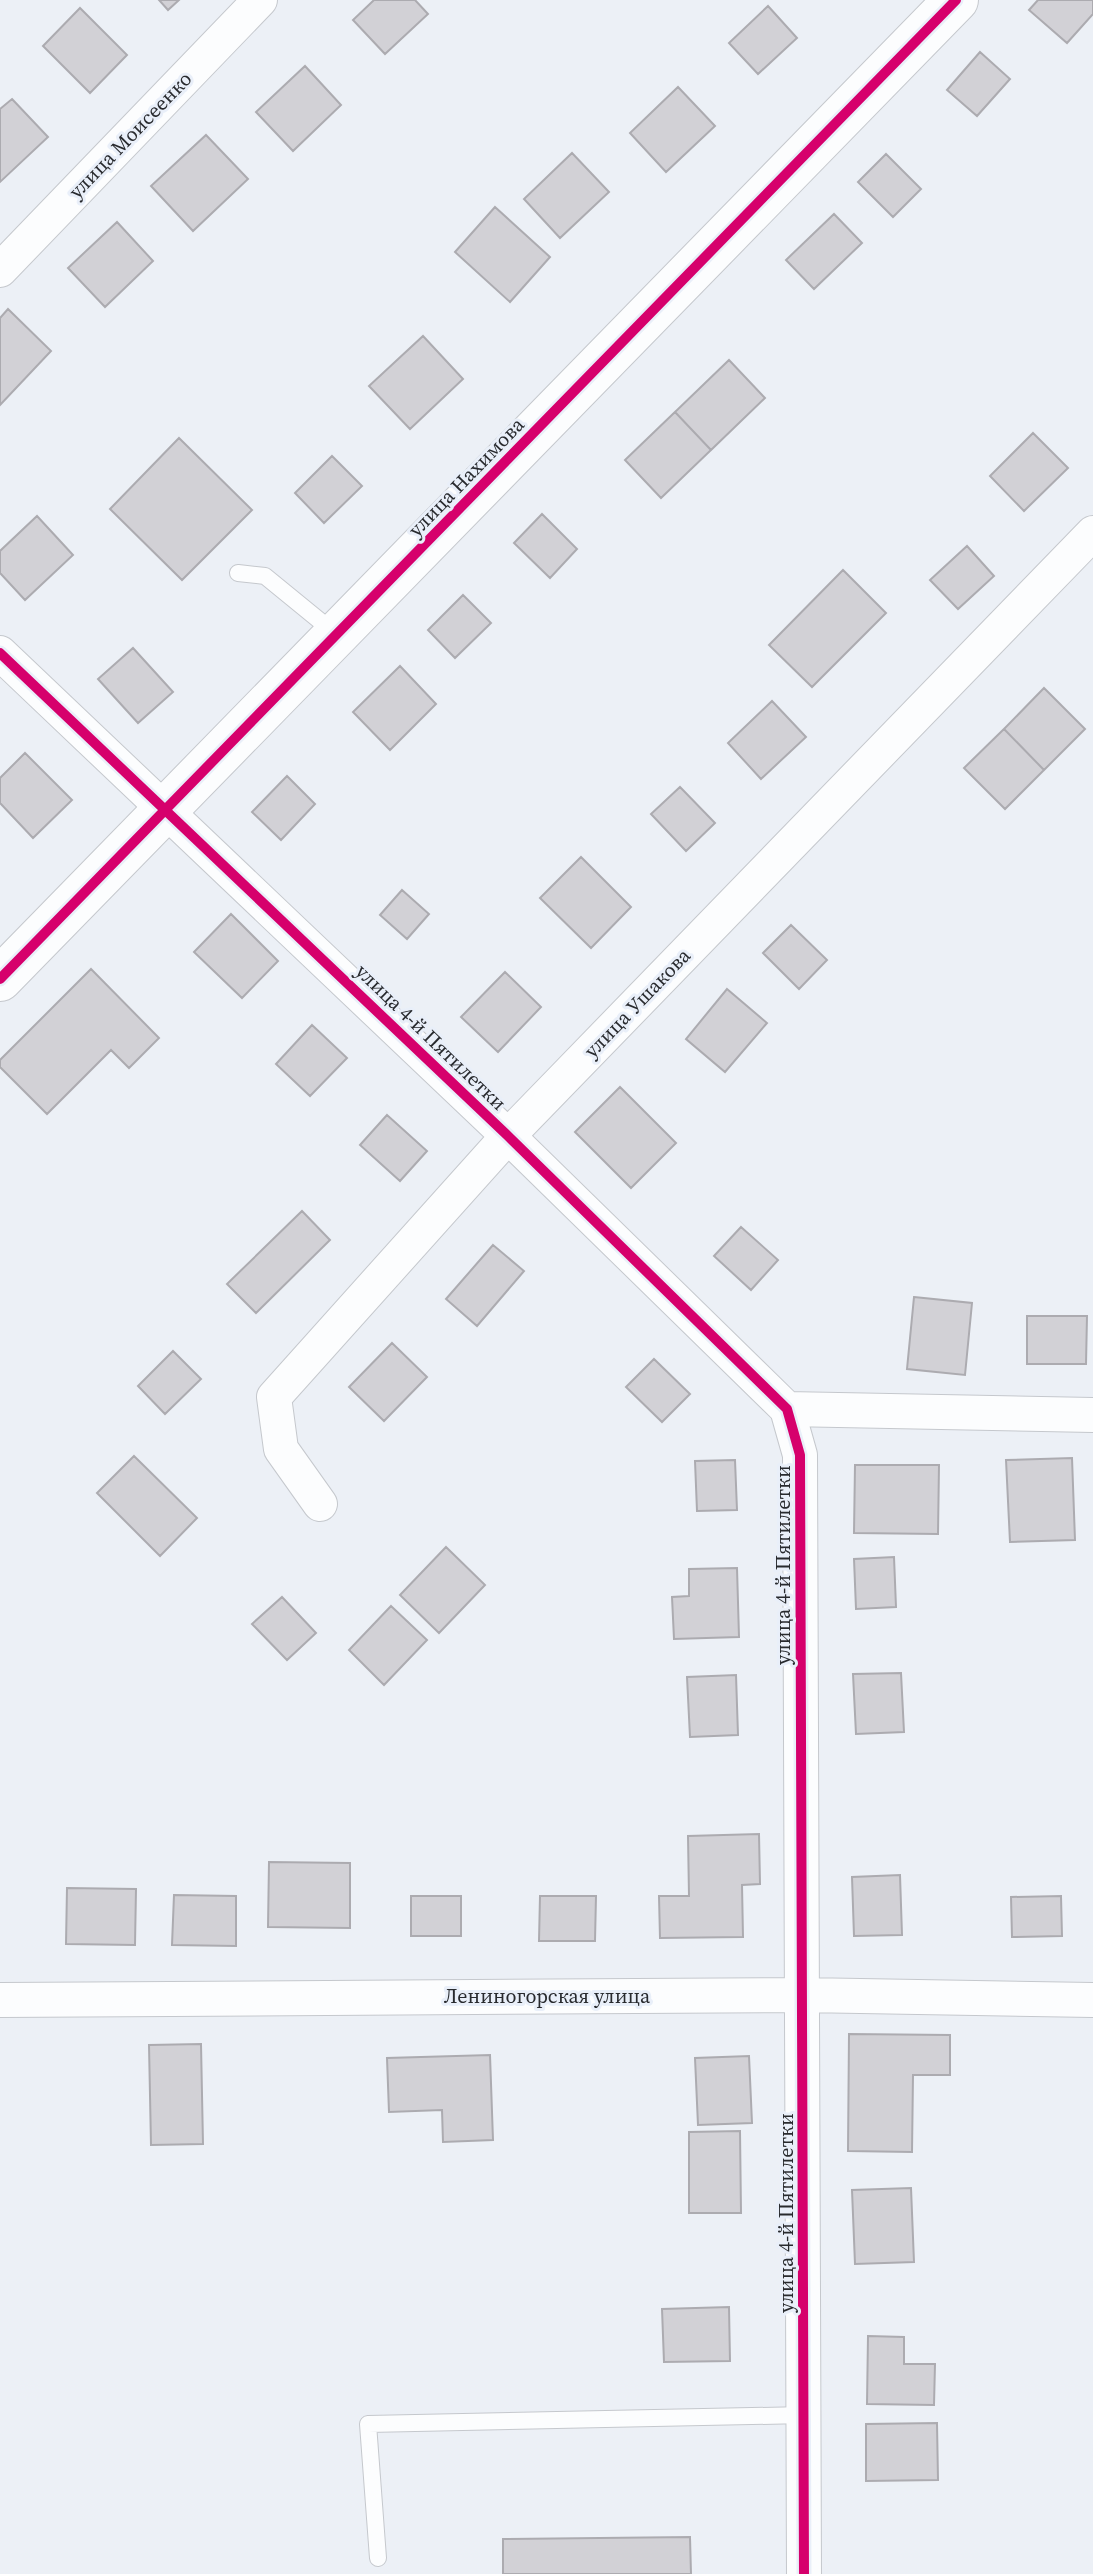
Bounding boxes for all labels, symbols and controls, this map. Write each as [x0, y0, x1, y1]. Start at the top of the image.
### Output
street label: улица Моисеенко [62, 65, 198, 205]
street label: улица Нахимова [402, 411, 531, 543]
street label: улица Ушакова [577, 941, 697, 1064]
street label: улица 4-й Пятилетки [349, 957, 513, 1117]
street label: улица 4-й Пятилетки [769, 1465, 797, 1665]
street label: Лениногорская улица [444, 1982, 651, 2010]
street label: улица 4-й Пятилетки [772, 2113, 800, 2313]

